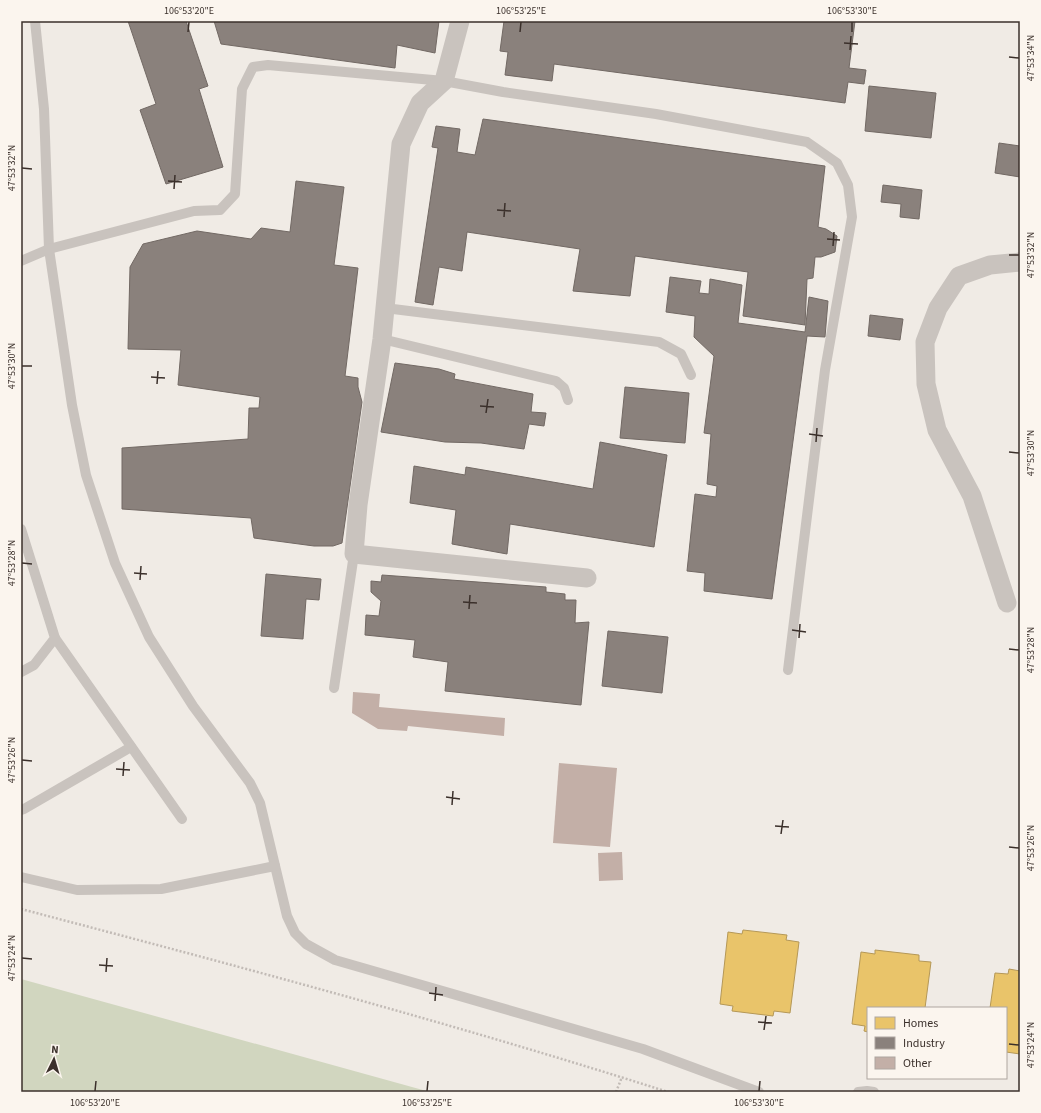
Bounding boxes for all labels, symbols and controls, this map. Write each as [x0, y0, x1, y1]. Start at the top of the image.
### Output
text: 106°53'20"E [164, 4, 214, 18]
text: 106°53'25"E [496, 4, 546, 18]
text: 106°53'30"E [827, 4, 877, 18]
text: 47°53'34"N [1024, 35, 1038, 81]
text: 47°53'32"N [5, 145, 19, 191]
text: 47°53'32"N [1024, 232, 1038, 278]
text: 47°53'30"N [5, 343, 19, 389]
text: 47°53'30"N [1024, 430, 1038, 476]
text: 47°53'28"N [5, 540, 19, 586]
text: 47°53'28"N [1024, 627, 1038, 673]
text: 47°53'26"N [5, 737, 19, 783]
text: 47°53'26"N [1024, 825, 1038, 871]
text: 47°53'24"N [5, 935, 19, 981]
legend [867, 1007, 1007, 1079]
text: Homes [903, 1015, 938, 1032]
text: 47°53'24"N [1024, 1022, 1038, 1068]
text: Industry [903, 1035, 945, 1052]
north arrow [34, 1039, 74, 1079]
text: N [51, 1042, 59, 1057]
text: Other [903, 1055, 933, 1072]
text: 106°53'20"E [70, 1096, 120, 1110]
text: 106°53'25"E [402, 1096, 452, 1110]
text: 106°53'30"E [734, 1096, 784, 1110]

